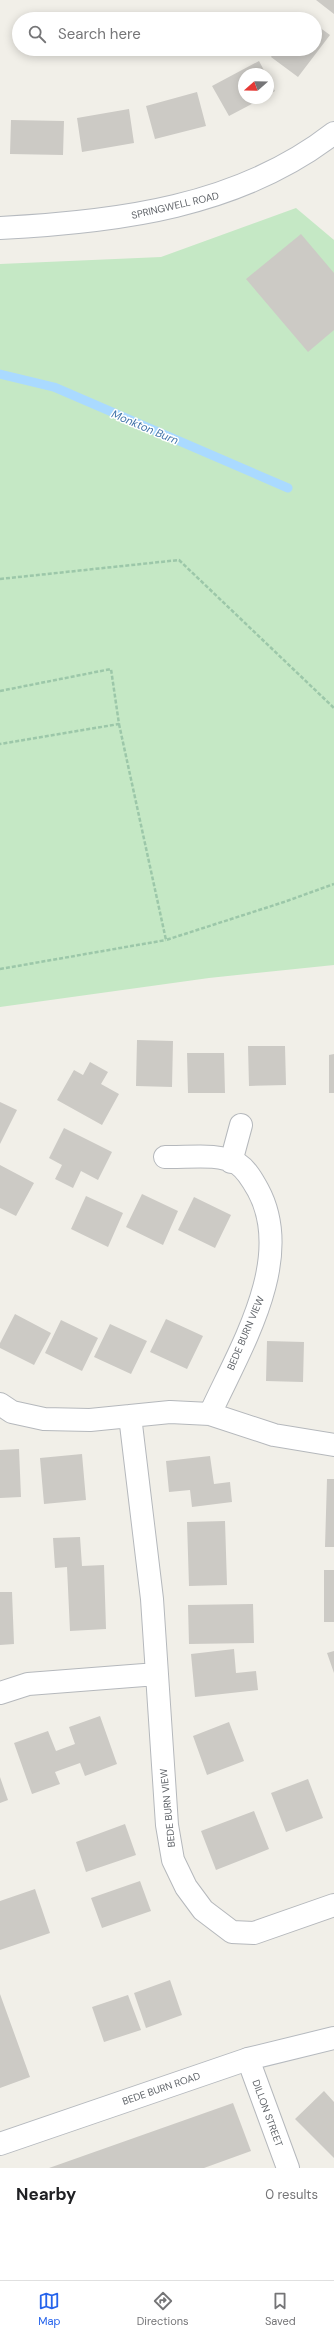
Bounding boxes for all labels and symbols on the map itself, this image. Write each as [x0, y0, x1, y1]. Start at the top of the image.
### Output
north arrow [238, 68, 274, 104]
street label: SPRINGWELL ROAD [130, 189, 220, 222]
water label: Monkton Burn [109, 407, 181, 447]
street label: BEDE BURN VIEW [224, 1294, 267, 1372]
street label: BEDE BURN VIEW [157, 1768, 178, 1848]
street label: BEDE BURN ROAD [120, 2069, 202, 2108]
street label: DILLON STREET [249, 2078, 286, 2149]

